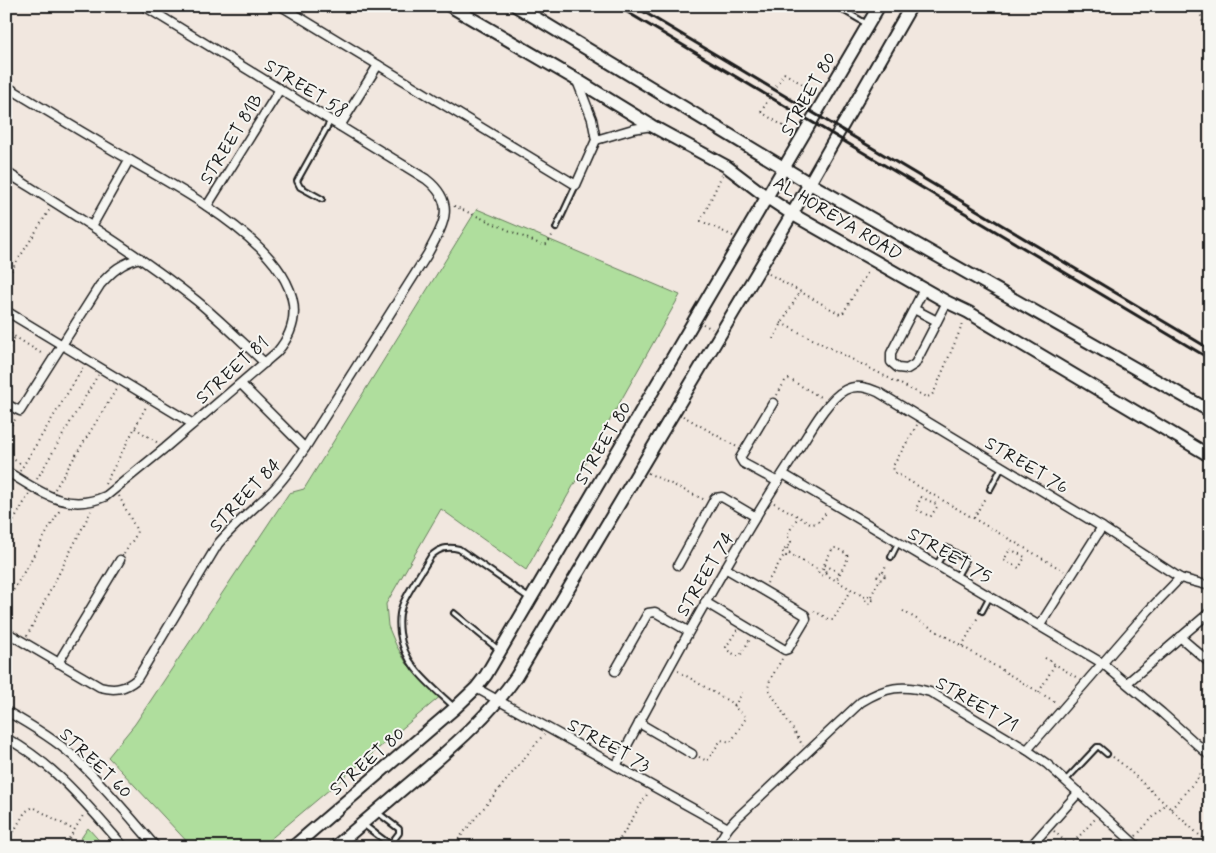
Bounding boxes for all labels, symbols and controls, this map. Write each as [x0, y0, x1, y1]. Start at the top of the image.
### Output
street label: STREET 80 [775, 48, 843, 141]
street label: STREET 58 [260, 54, 351, 124]
street label: STREET 81B [195, 90, 269, 189]
street label: AL HOREYA ROAD [769, 171, 906, 267]
street label: STREET 81 [191, 332, 274, 410]
street label: STREET 80 [570, 397, 638, 490]
street label: STREET 76 [980, 431, 1073, 500]
street label: STREET 84 [205, 454, 287, 538]
street label: STREET 75 [903, 522, 996, 590]
street label: STREET 74 [671, 528, 741, 621]
street label: STREET 71 [931, 672, 1022, 738]
street label: STREET 73 [563, 713, 655, 779]
street label: STREET 80 [325, 722, 411, 801]
street label: STREET 60 [54, 723, 137, 804]

